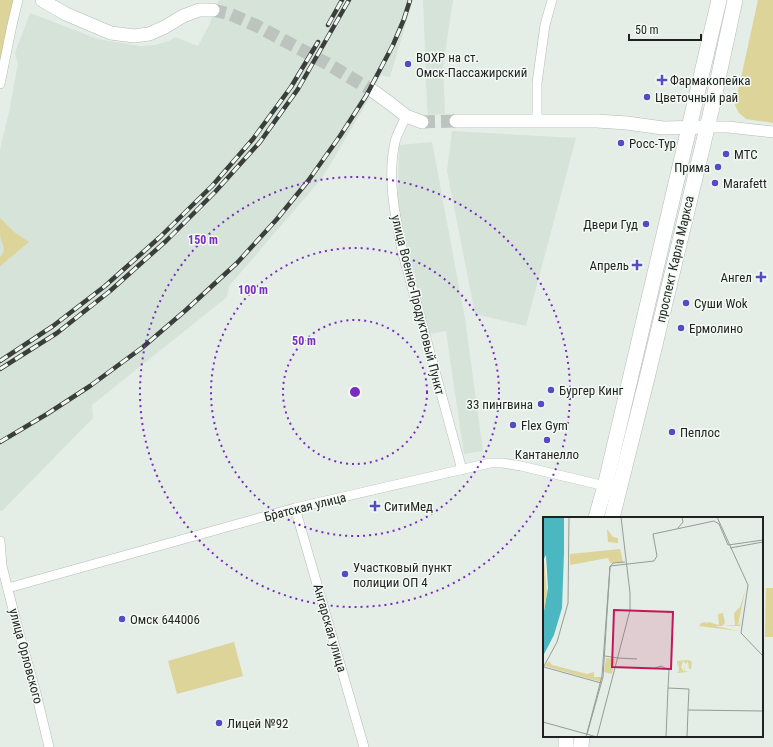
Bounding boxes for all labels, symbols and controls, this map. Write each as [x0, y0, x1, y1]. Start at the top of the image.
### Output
scale bar [629, 16, 701, 42]
text: 50 m [635, 23, 659, 37]
place label: ВОХР на ст. Омск-Пассажирский [416, 50, 527, 80]
marker: ВОХР на ст. Омск-Пассажирский [403, 59, 413, 69]
place label: Фармакопейка [670, 73, 751, 88]
marker: Фармакопейка [657, 75, 667, 85]
place label: Цветочный рай [655, 90, 738, 105]
marker: Цветочный рай [642, 92, 652, 102]
place label: Росс-Тур [629, 136, 676, 151]
marker: Росс-Тур [616, 138, 626, 148]
place label: МТС [734, 147, 758, 162]
marker: МТС [721, 149, 731, 159]
place label: Прима [674, 160, 710, 175]
marker: Прима [713, 162, 723, 172]
place label: Marafett [723, 176, 767, 191]
marker: Marafett [710, 178, 720, 188]
street label: проспект Карла Маркса [653, 194, 697, 324]
street label: улица Военно-Продуктовый Пункт [388, 213, 448, 397]
place label: Двери Гуд [583, 217, 638, 232]
marker: Двери Гуд [641, 219, 651, 229]
text: 150 m [188, 233, 218, 247]
place label: Апрель [590, 258, 629, 273]
marker: Апрель [632, 260, 642, 270]
place label: Ангел [720, 270, 752, 285]
marker: Ангел [755, 271, 767, 283]
text: 100 m [238, 283, 268, 297]
place label: Суши Wok [694, 296, 748, 311]
marker: Суши Wok [681, 298, 691, 308]
place label: Ермолино [689, 321, 743, 336]
marker: Ермолино [676, 323, 686, 333]
text: 50 m [292, 334, 316, 348]
place label: Бургер Кинг [559, 383, 624, 398]
centre of rings [348, 385, 362, 399]
marker: Бургер Кинг [546, 385, 556, 395]
place label: 33 пингвина [466, 397, 533, 412]
marker: 33 пингвина [536, 399, 546, 409]
place label: Flex Gym [521, 418, 568, 433]
marker: Flex Gym [508, 420, 518, 430]
place label: Пеплос [680, 425, 720, 440]
marker: Пеплос [667, 427, 677, 437]
marker: Кантанелло [542, 435, 552, 445]
place label: Кантанелло [515, 447, 579, 462]
street label: Братская улица [262, 490, 348, 524]
place label: СитиМед [384, 499, 433, 514]
marker: СитиМед [369, 500, 381, 512]
inset map [543, 517, 763, 737]
place label: Участковый пункт полиции ОП 4 [353, 560, 453, 590]
marker: Участковый пункт полиции ОП 4 [340, 569, 350, 579]
street label: Ангарская улица [310, 582, 350, 674]
street label: улица Орловского [6, 607, 46, 705]
place label: Омск 644006 [130, 612, 200, 627]
marker: Омск 644006 [117, 614, 127, 624]
place label: Лицей №92 [227, 716, 289, 731]
marker: Лицей №92 [214, 718, 224, 728]

